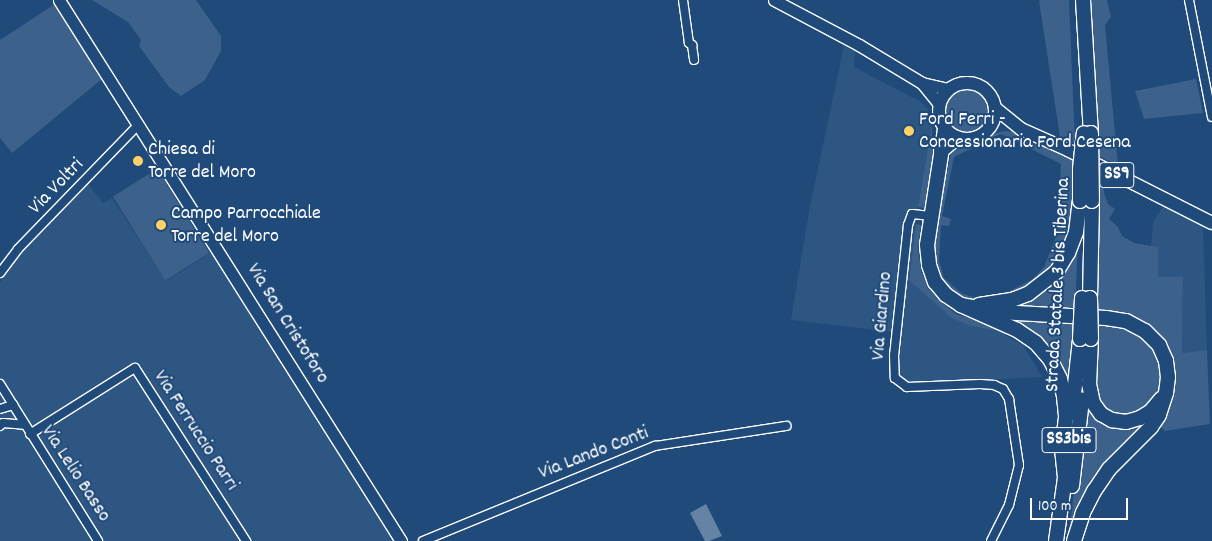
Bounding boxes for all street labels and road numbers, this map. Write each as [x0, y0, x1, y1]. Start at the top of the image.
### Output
street label: Via Voltri [24, 154, 90, 220]
road number: SS9 [1098, 158, 1136, 192]
street label: Strada Statale 3 bis Tiberina [1041, 177, 1077, 393]
street label: Via San Cristoforo [240, 259, 334, 389]
street label: Via Giardino [867, 271, 899, 361]
street label: Via Ferruccio Parri [147, 366, 243, 496]
street label: Via Lelio Basso [35, 421, 115, 527]
street label: Via Lando Conti [536, 422, 652, 486]
road number: SS3bis [1042, 424, 1096, 456]

